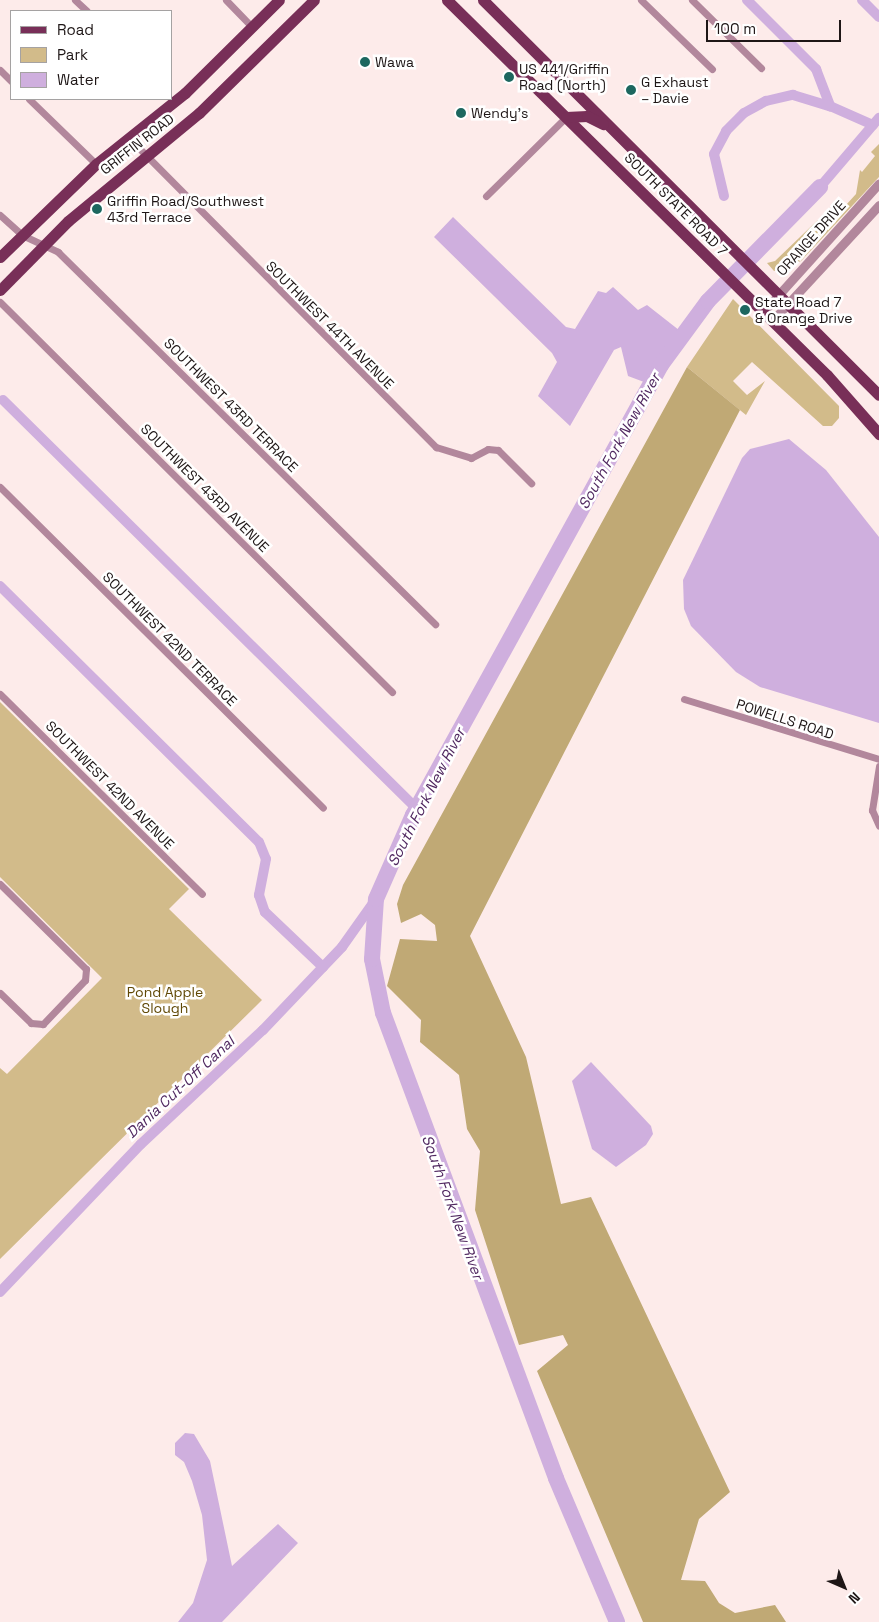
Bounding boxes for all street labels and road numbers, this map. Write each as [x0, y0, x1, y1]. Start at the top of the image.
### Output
street label: GRIFFIN ROAD [97, 110, 177, 178]
street label: SOUTH STATE ROAD 7 [621, 149, 731, 259]
street label: ORANGE DRIVE [773, 197, 849, 279]
street label: SOUTHWEST 44TH AVENUE [262, 257, 398, 393]
street label: SOUTHWEST 43RD TERRACE [160, 334, 302, 476]
street label: SOUTHWEST 43RD AVENUE [137, 420, 273, 556]
street label: SOUTHWEST 42ND TERRACE [99, 568, 241, 710]
street label: POWELLS ROAD [734, 695, 836, 743]
street label: SOUTHWEST 42ND AVENUE [42, 717, 178, 853]

